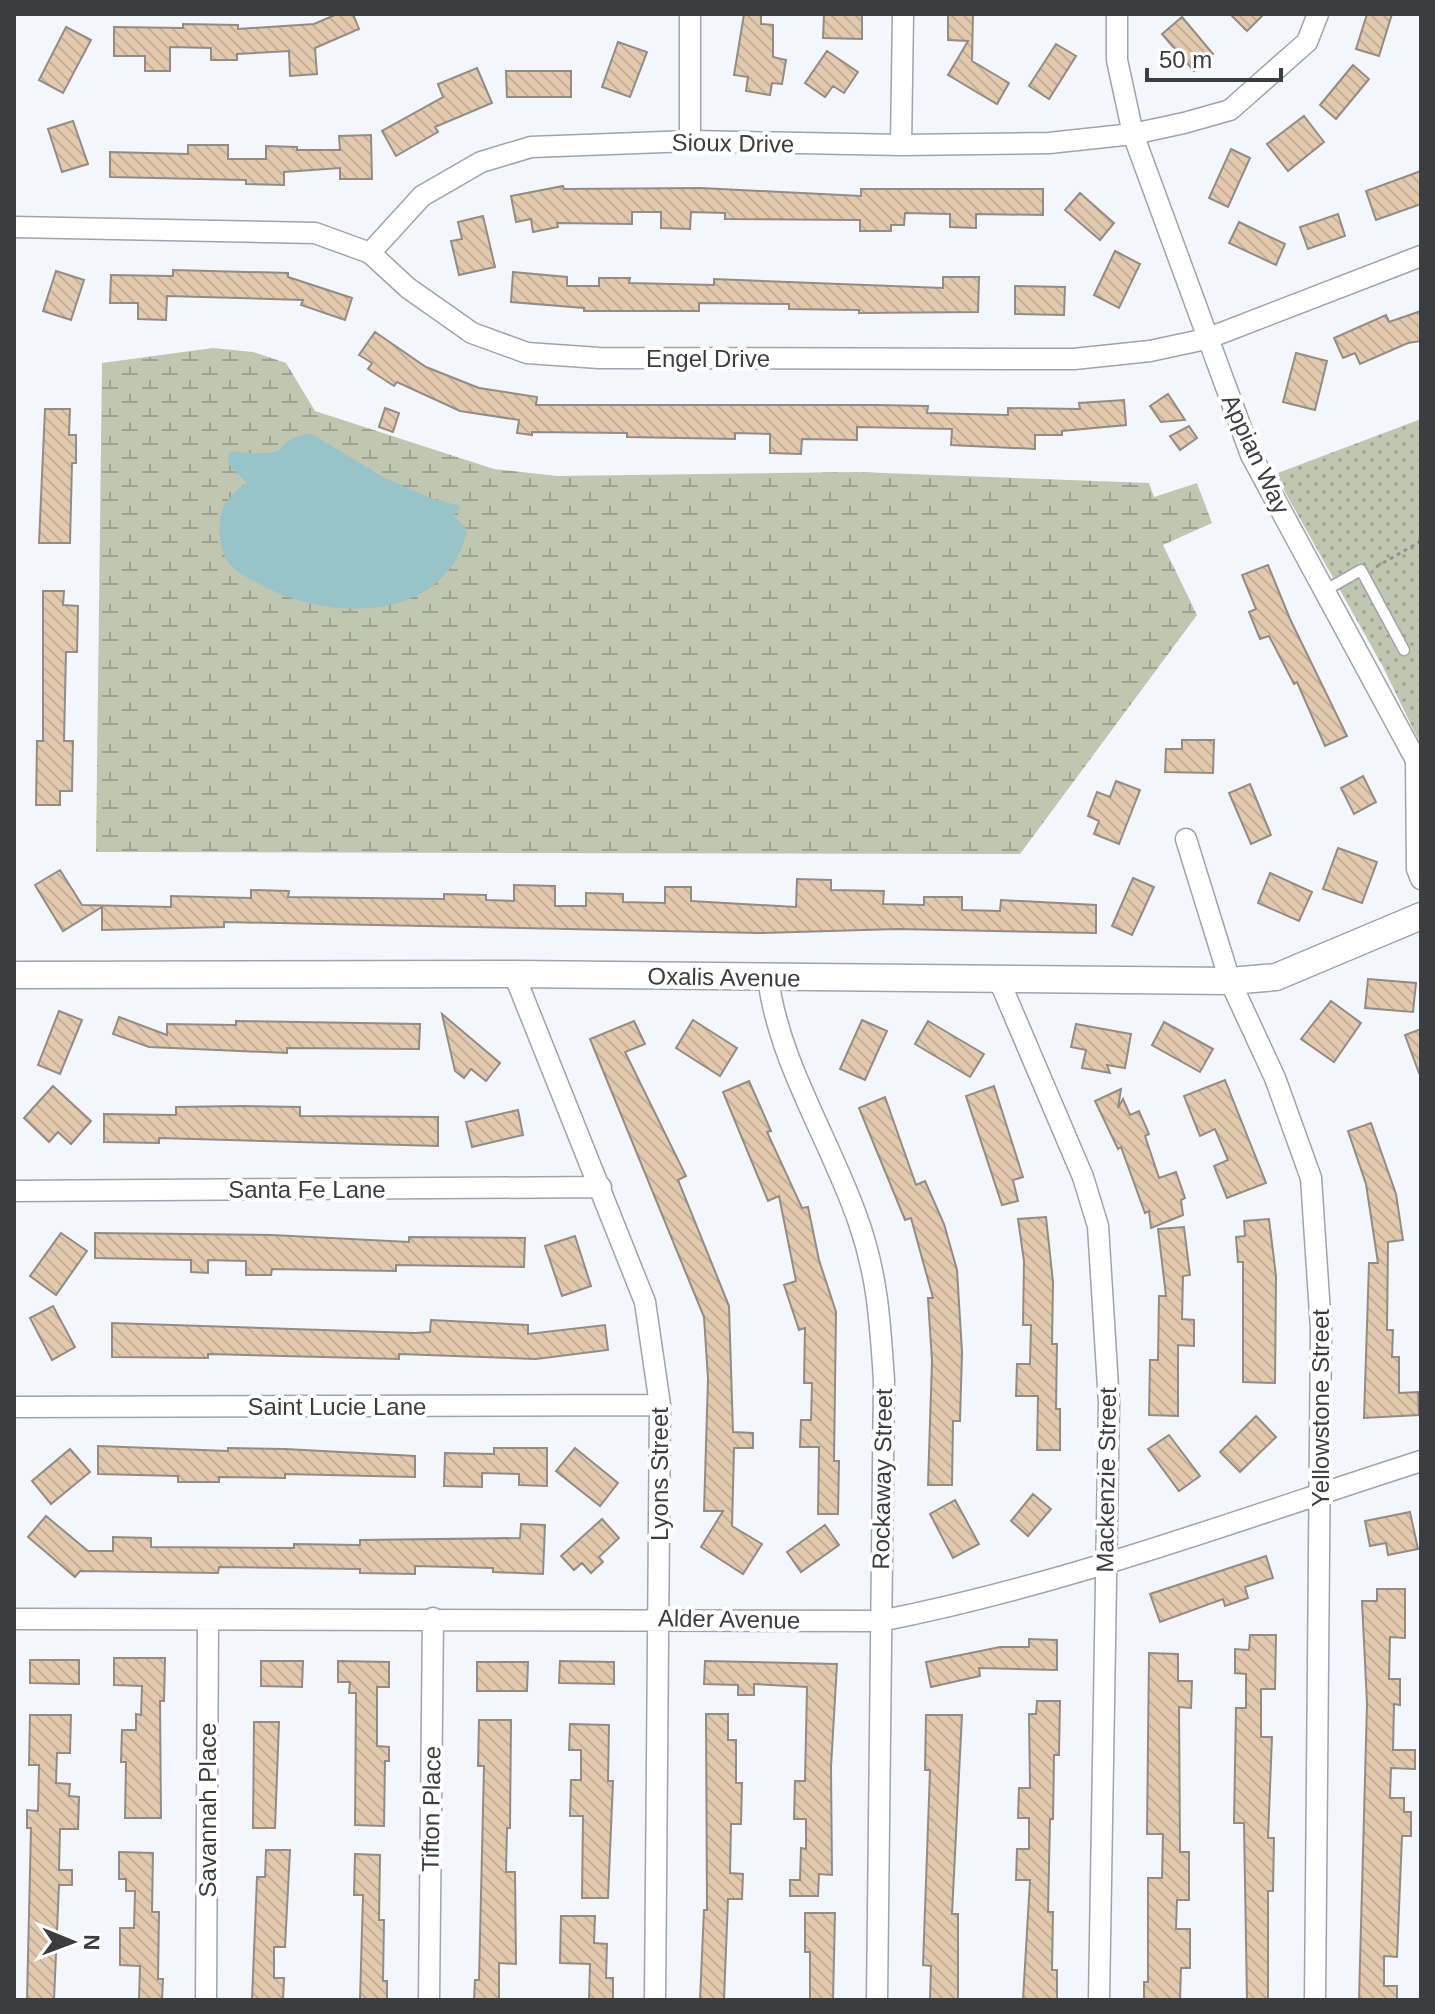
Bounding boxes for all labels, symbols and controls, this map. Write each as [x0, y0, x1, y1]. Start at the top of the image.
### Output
scale bar [1147, 32, 1281, 82]
text: 50 m [1159, 46, 1212, 73]
street label: Sioux Drive [671, 128, 795, 158]
street label: Engel Drive [646, 345, 770, 372]
street label: Appian Way [1217, 390, 1295, 518]
street label: Oxalis Avenue [647, 962, 801, 992]
street label: Santa Fe Lane [228, 1176, 386, 1203]
street label: Yellowstone Street [1307, 1309, 1334, 1507]
street label: Mackenzie Street [1091, 1387, 1121, 1573]
street label: Rockaway Street [867, 1388, 897, 1570]
street label: Saint Lucie Lane [248, 1393, 426, 1420]
street label: Lyons Street [646, 1407, 673, 1541]
street label: Alder Avenue [658, 1604, 800, 1634]
street label: Savannah Place [194, 1723, 221, 1897]
street label: Tifton Place [416, 1746, 446, 1872]
north arrow [32, 1902, 112, 1982]
text: N [79, 1934, 104, 1951]

